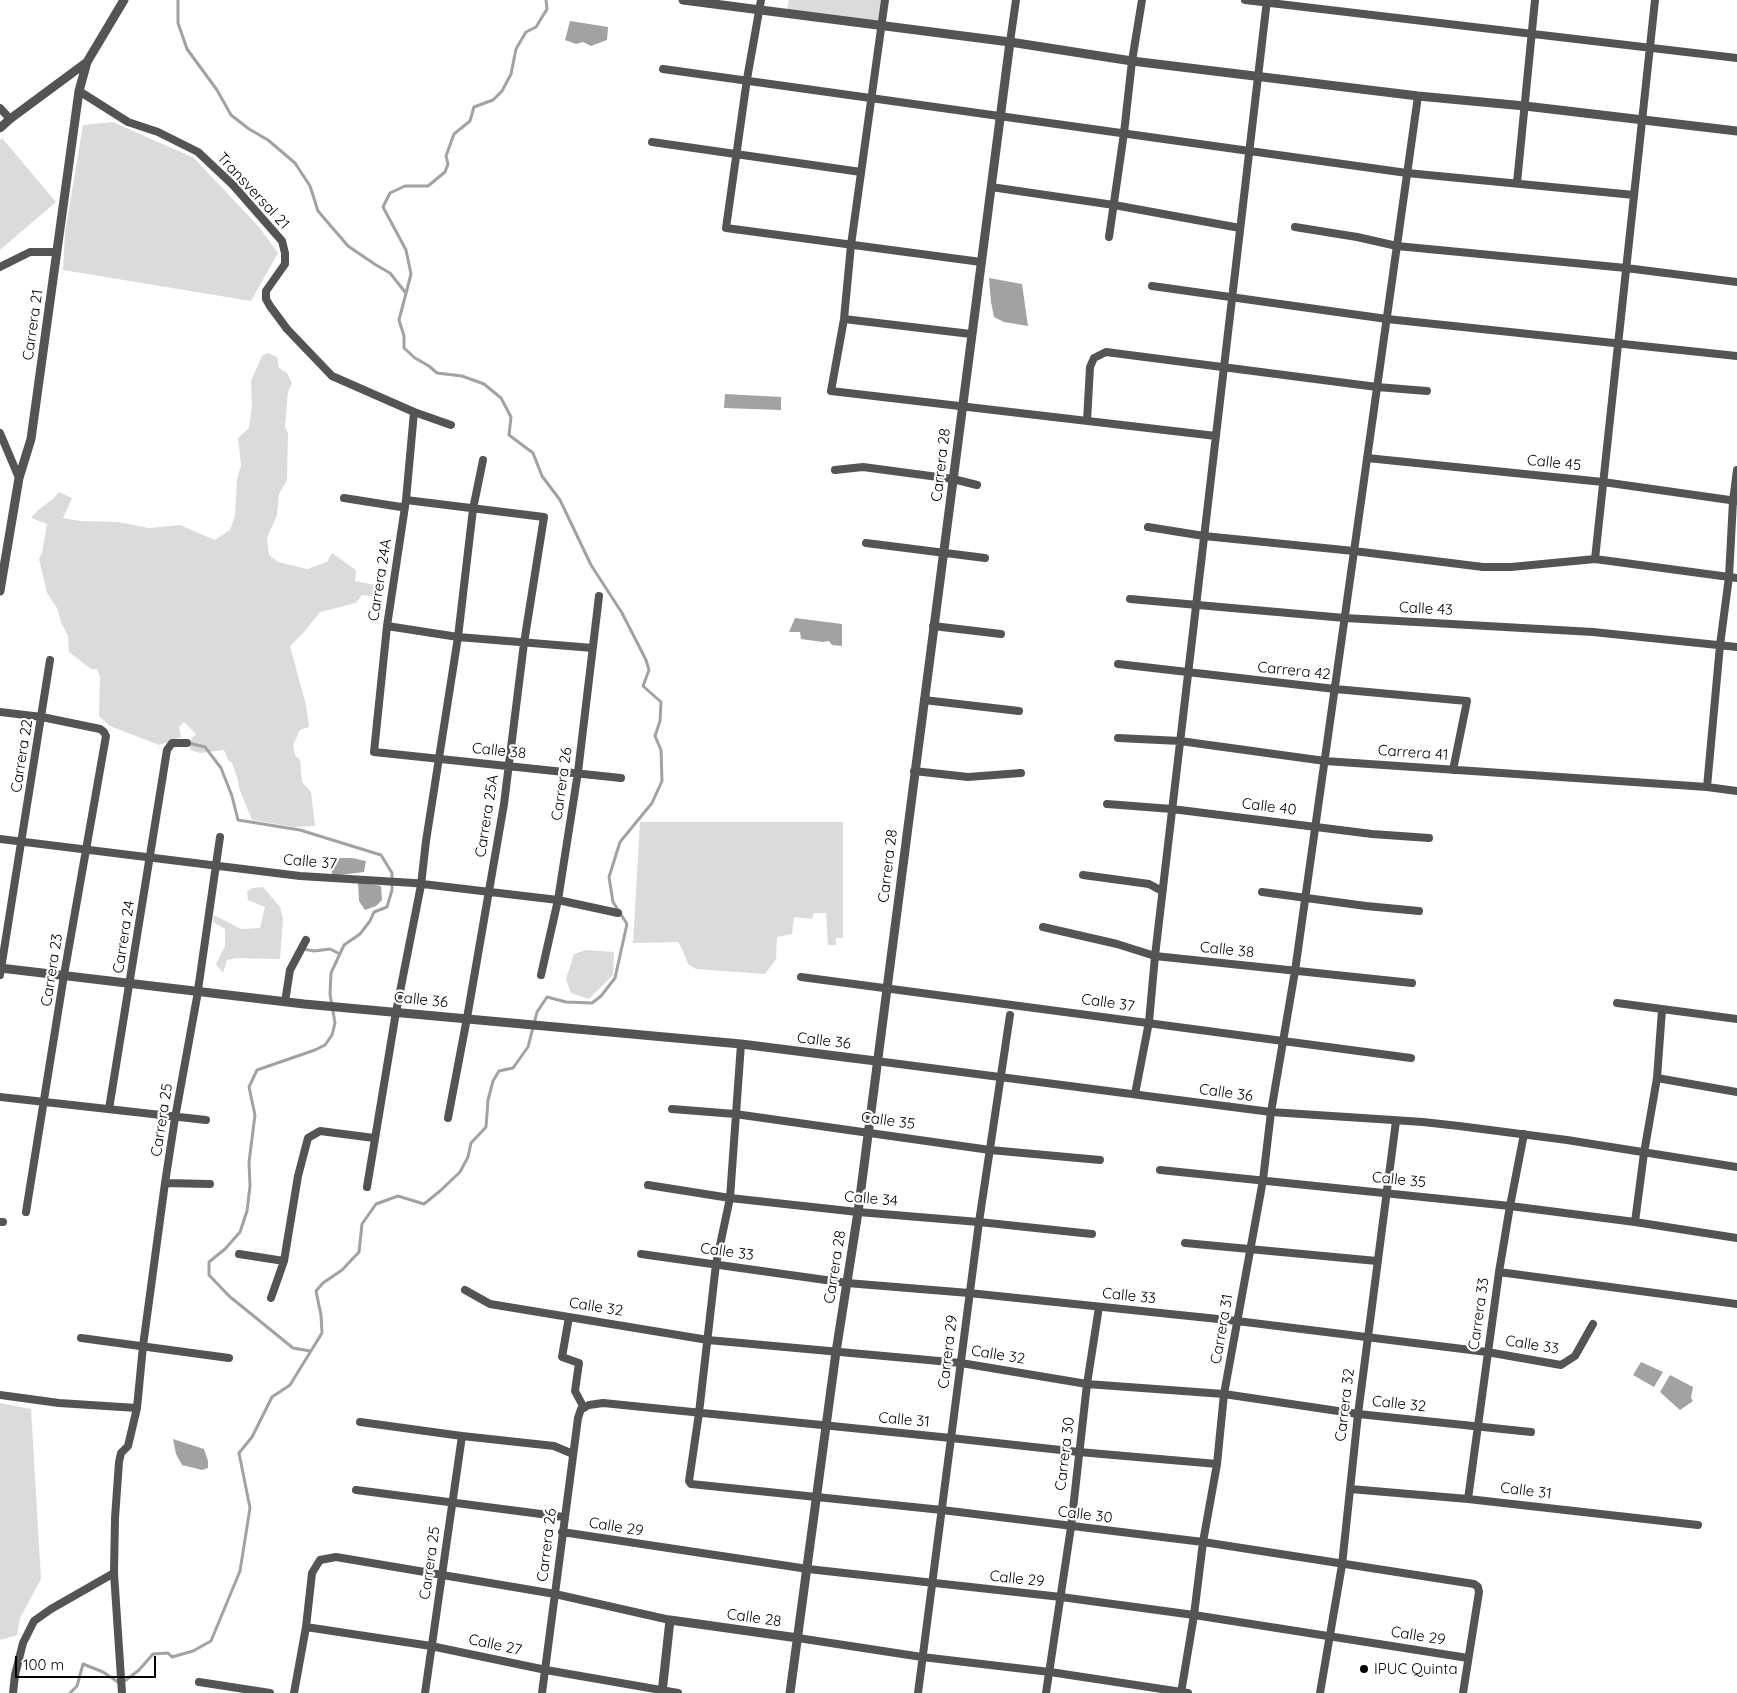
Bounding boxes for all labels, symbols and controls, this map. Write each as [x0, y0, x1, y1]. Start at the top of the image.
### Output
street label: Transversal 21 [213, 149, 293, 233]
street label: Carrera 21 [19, 288, 47, 362]
street label: Carrera 28 [928, 427, 954, 503]
street label: Calle 45 [1526, 451, 1582, 475]
street label: Carrera 24A [365, 538, 395, 622]
street label: Calle 43 [1399, 599, 1453, 619]
street label: Carrera 42 [1256, 658, 1332, 684]
street label: Carrera 22 [7, 718, 37, 794]
street label: Calle 38 [471, 739, 527, 763]
street label: Carrera 41 [1377, 742, 1449, 764]
street label: Carrera 26 [548, 746, 576, 822]
street label: Carrera 25A [472, 773, 502, 859]
street label: Calle 40 [1241, 795, 1297, 819]
street label: Carrera 28 [875, 828, 901, 904]
street label: Calle 37 [282, 851, 338, 873]
street label: Carrera 24 [109, 899, 139, 975]
street label: Carrera 23 [37, 932, 67, 1008]
street label: Calle 38 [1199, 938, 1255, 962]
street label: Calle 36 [393, 988, 449, 1012]
street label: Calle 37 [1080, 990, 1136, 1016]
street label: Calle 36 [796, 1029, 852, 1053]
street label: Calle 36 [1198, 1080, 1254, 1106]
street label: Carrera 25 [147, 1082, 177, 1158]
street label: Calle 35 [860, 1108, 916, 1134]
street label: Calle 35 [1371, 1168, 1427, 1192]
street label: Calle 34 [843, 1188, 899, 1210]
street label: Carrera 28 [820, 1229, 850, 1305]
street label: Calle 33 [699, 1239, 755, 1265]
street label: Carrera 33 [1465, 1277, 1493, 1351]
street label: Calle 33 [1101, 1284, 1157, 1308]
street label: Carrera 31 [1207, 1293, 1237, 1365]
street label: Calle 32 [568, 1294, 624, 1320]
street label: Carrera 29 [935, 1314, 961, 1390]
street label: Calle 33 [1504, 1332, 1560, 1358]
street label: Calle 32 [970, 1342, 1026, 1368]
street label: Carrera 32 [1332, 1367, 1358, 1443]
street label: Calle 32 [1371, 1392, 1427, 1416]
street label: Calle 31 [878, 1409, 930, 1431]
street label: Carrera 30 [1052, 1416, 1078, 1492]
street label: Calle 31 [1499, 1479, 1553, 1503]
street label: Calle 30 [1057, 1503, 1113, 1527]
street label: Carrera 26 [534, 1507, 560, 1583]
street label: Calle 29 [587, 1514, 645, 1540]
street label: Carrera 25 [416, 1525, 444, 1601]
street label: Calle 29 [989, 1567, 1045, 1591]
street label: Calle 28 [726, 1605, 782, 1631]
street label: Calle 29 [1389, 1623, 1447, 1649]
street label: Calle 27 [467, 1631, 523, 1659]
scale bar [18, 1646, 159, 1678]
text: 100 m [23, 1655, 64, 1674]
place label: IPUC Quinta [1374, 1660, 1457, 1678]
marker: IPUC Quinta [1358, 1663, 1370, 1675]

